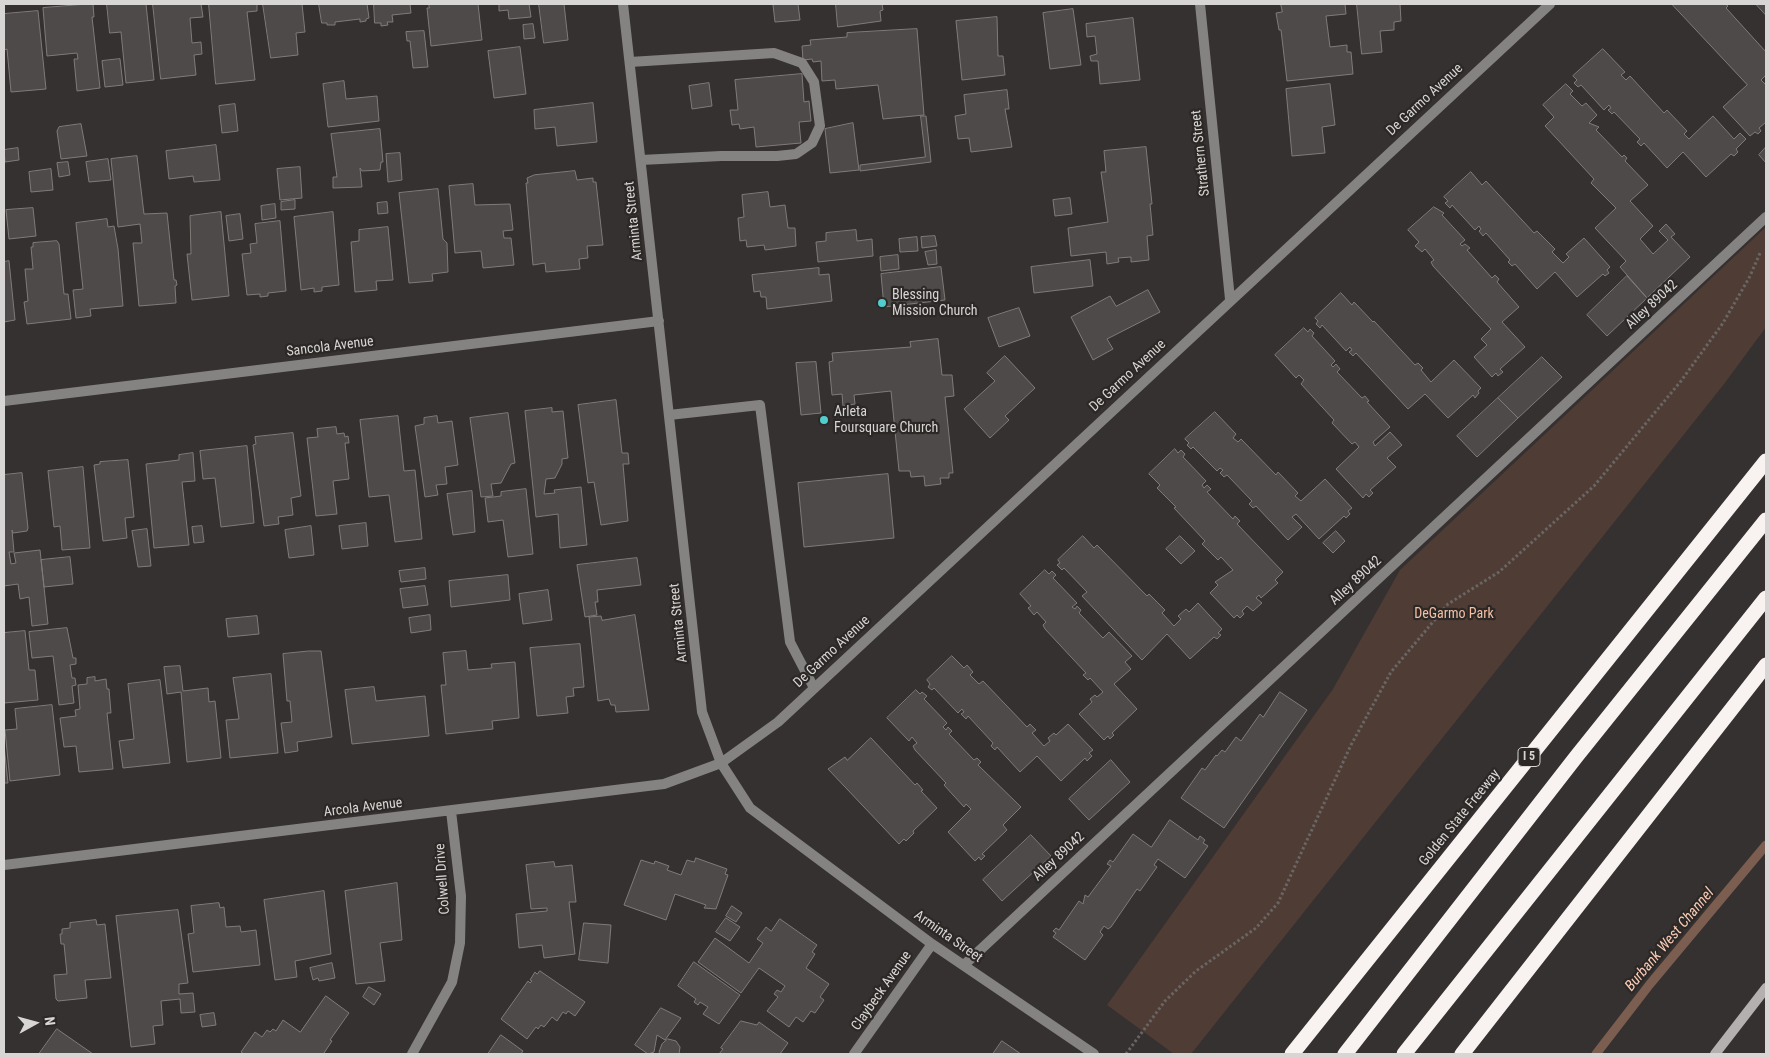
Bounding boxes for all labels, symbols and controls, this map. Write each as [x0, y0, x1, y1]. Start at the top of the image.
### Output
street label: De Garmo Avenue [1383, 60, 1467, 140]
street label: Strathern Street [1188, 109, 1214, 197]
street label: Arminta Street [621, 180, 647, 262]
street label: Alley 89042 [1623, 277, 1681, 333]
place label: Blessing Mission Church [892, 287, 978, 320]
marker: Blessing Mission Church [876, 297, 888, 309]
street label: Sancola Avenue [285, 333, 375, 361]
street label: De Garmo Avenue [1086, 336, 1170, 416]
place label: Arleta Foursquare Church [834, 404, 938, 437]
marker: Arleta Foursquare Church [818, 414, 830, 426]
street label: Alley 89042 [1327, 553, 1385, 609]
street label: Arminta Street [666, 582, 692, 664]
park label: DeGarmo Park [1414, 606, 1494, 622]
street label: De Garmo Avenue [790, 612, 874, 692]
road number: I 5 [1518, 748, 1540, 766]
street label: Golden State Freeway [1416, 766, 1504, 870]
street label: Arcola Avenue [323, 795, 403, 821]
street label: Alley 89042 [1030, 829, 1088, 885]
street label: Colwell Drive [432, 843, 454, 915]
water label: Burbank West Channel [1622, 885, 1718, 995]
street label: Arminta Street [911, 907, 985, 967]
street label: Claybeck Avenue [848, 948, 916, 1034]
north arrow [10, 998, 60, 1048]
text: N [41, 1016, 58, 1026]

